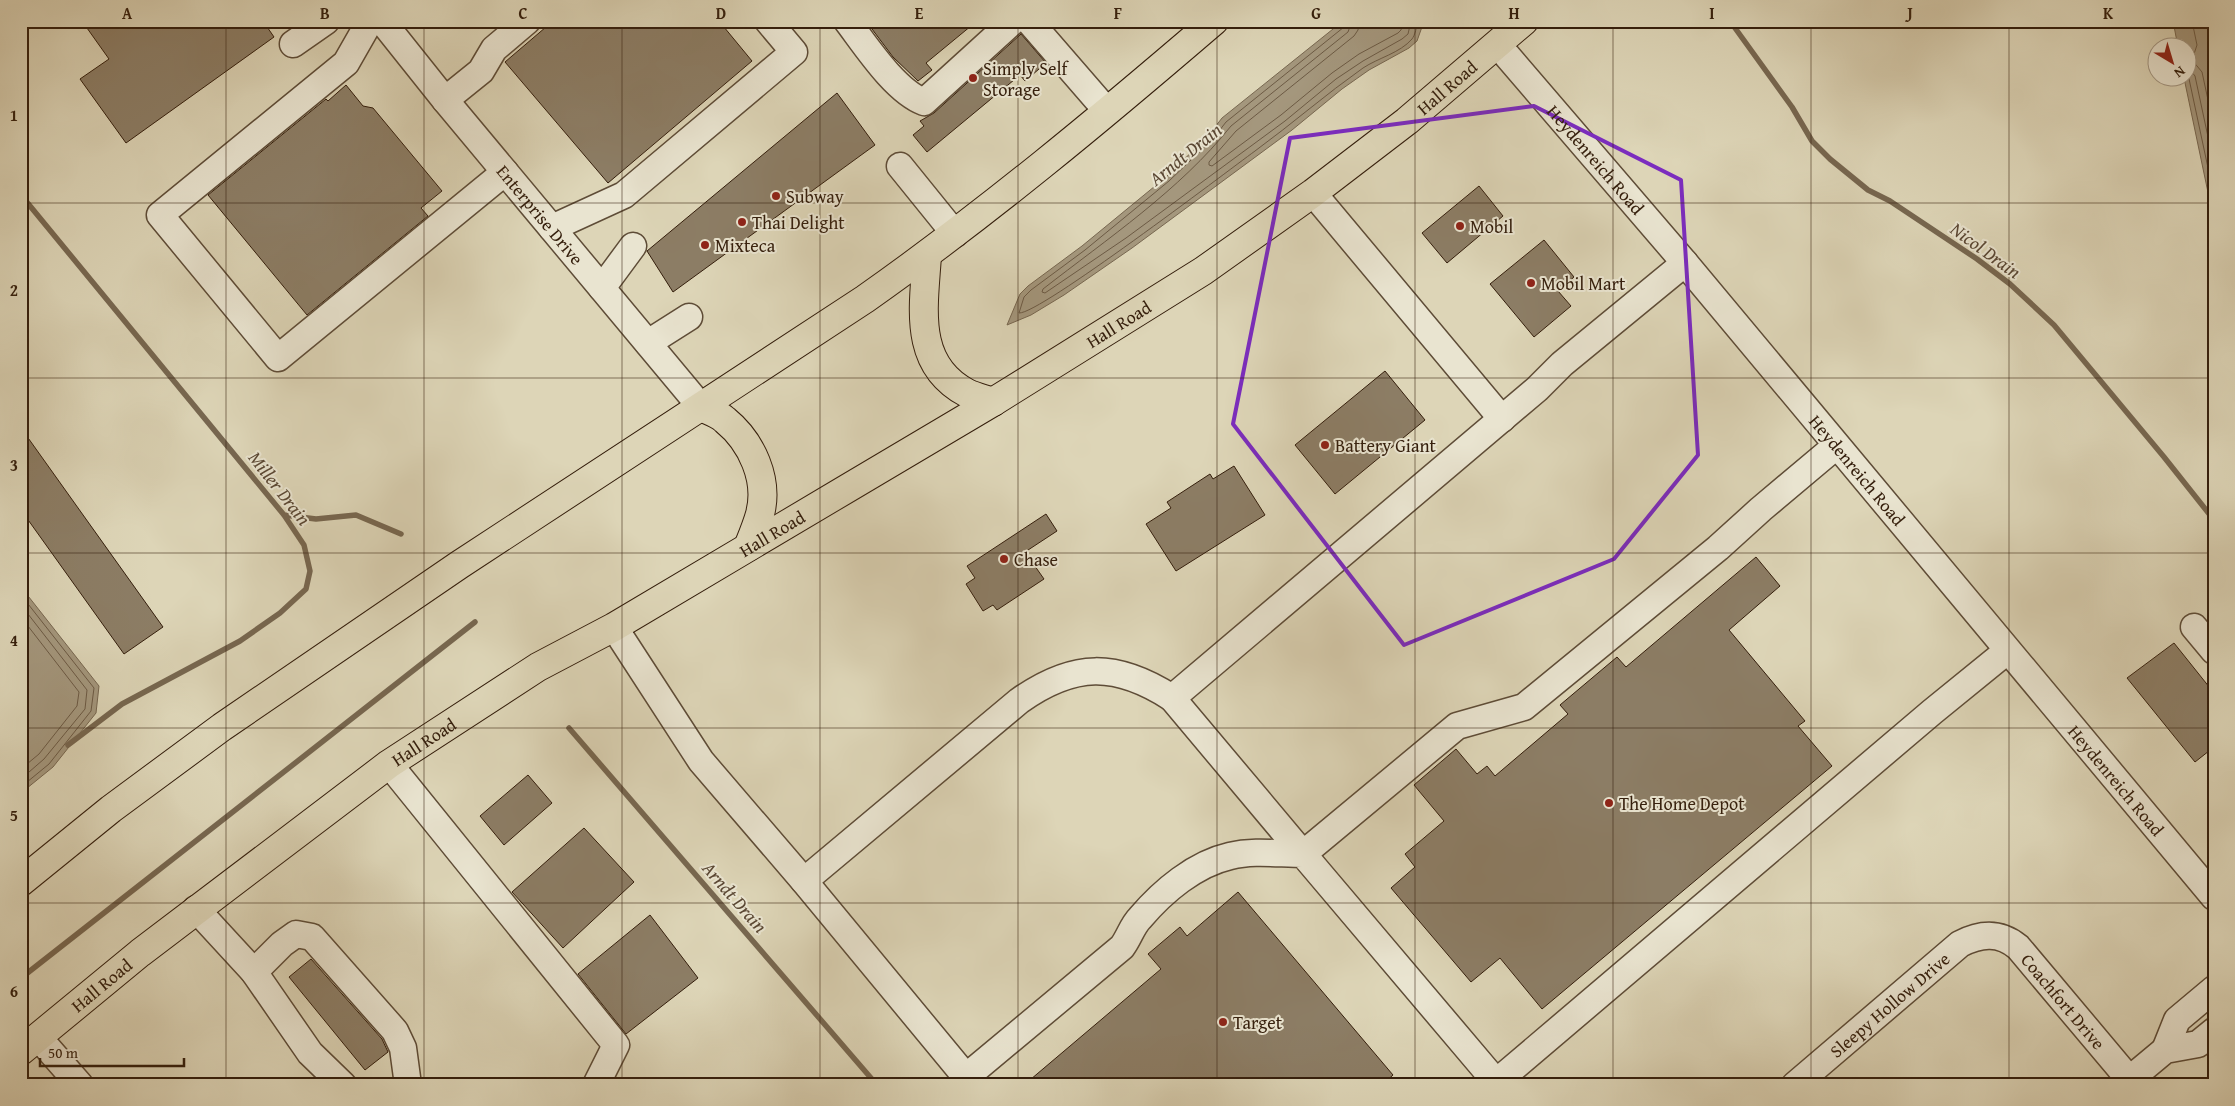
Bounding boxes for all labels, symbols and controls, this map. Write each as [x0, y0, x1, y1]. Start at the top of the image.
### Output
text: A [122, 1, 133, 25]
text: B [320, 1, 330, 25]
text: C [518, 1, 528, 25]
text: D [716, 1, 726, 25]
text: E [915, 1, 924, 25]
text: F [1114, 1, 1122, 25]
text: G [1311, 1, 1321, 25]
text: H [1508, 1, 1520, 25]
text: I [1709, 1, 1715, 25]
text: J [1904, 1, 1913, 25]
text: K [2103, 1, 2114, 25]
north arrow [2148, 38, 2198, 88]
street label: Hall Road [1410, 53, 1483, 121]
place label: Simply Self Storage [983, 55, 1070, 103]
text: N [2170, 61, 2190, 83]
marker: Simply Self Storage [967, 72, 979, 84]
street label: Heydenreich Road [1541, 98, 1651, 221]
text: 1 [10, 103, 18, 127]
water label: Arndt Drain [1142, 116, 1228, 193]
street label: Enterprise Drive [490, 158, 590, 271]
place label: Subway [786, 183, 844, 210]
marker: Subway [770, 190, 782, 202]
place label: Thai Delight [752, 209, 845, 236]
place label: Mobil [1470, 213, 1513, 240]
water label: Nicol Drain [1944, 214, 2027, 285]
marker: Thai Delight [736, 216, 748, 228]
marker: Mobil [1454, 220, 1466, 232]
place label: Mixteca [715, 232, 776, 259]
marker: Mixteca [699, 239, 711, 251]
place label: Mobil Mart [1541, 270, 1626, 297]
marker: Mobil Mart [1525, 277, 1537, 289]
text: 2 [10, 278, 18, 302]
street label: Hall Road [1081, 293, 1157, 354]
street label: Heydenreich Road [1803, 408, 1912, 532]
place label: Battery Giant [1335, 432, 1436, 459]
marker: Battery Giant [1319, 439, 1331, 451]
water label: Miller Drain [242, 445, 318, 531]
text: 3 [10, 453, 18, 477]
street label: Hall Road [734, 503, 810, 563]
place label: Chase [1014, 546, 1058, 573]
marker: Chase [998, 553, 1010, 565]
text: 4 [10, 628, 18, 652]
street label: Hall Road [386, 710, 462, 773]
street label: Heydenreich Road [2062, 719, 2171, 842]
place label: The Home Depot [1619, 790, 1745, 817]
marker: The Home Depot [1603, 797, 1615, 809]
text: 5 [10, 803, 18, 827]
water label: Arndt Drain [695, 854, 774, 939]
street label: Sleepy Hollow Drive [1823, 945, 1955, 1064]
street label: Coachfort Drive [2015, 947, 2112, 1055]
street label: Hall Road [65, 951, 138, 1018]
text: 6 [10, 979, 18, 1003]
place label: Target [1233, 1009, 1283, 1036]
marker: Target [1217, 1016, 1229, 1028]
scale bar [40, 1036, 184, 1068]
text: 50 m [48, 1042, 79, 1063]

